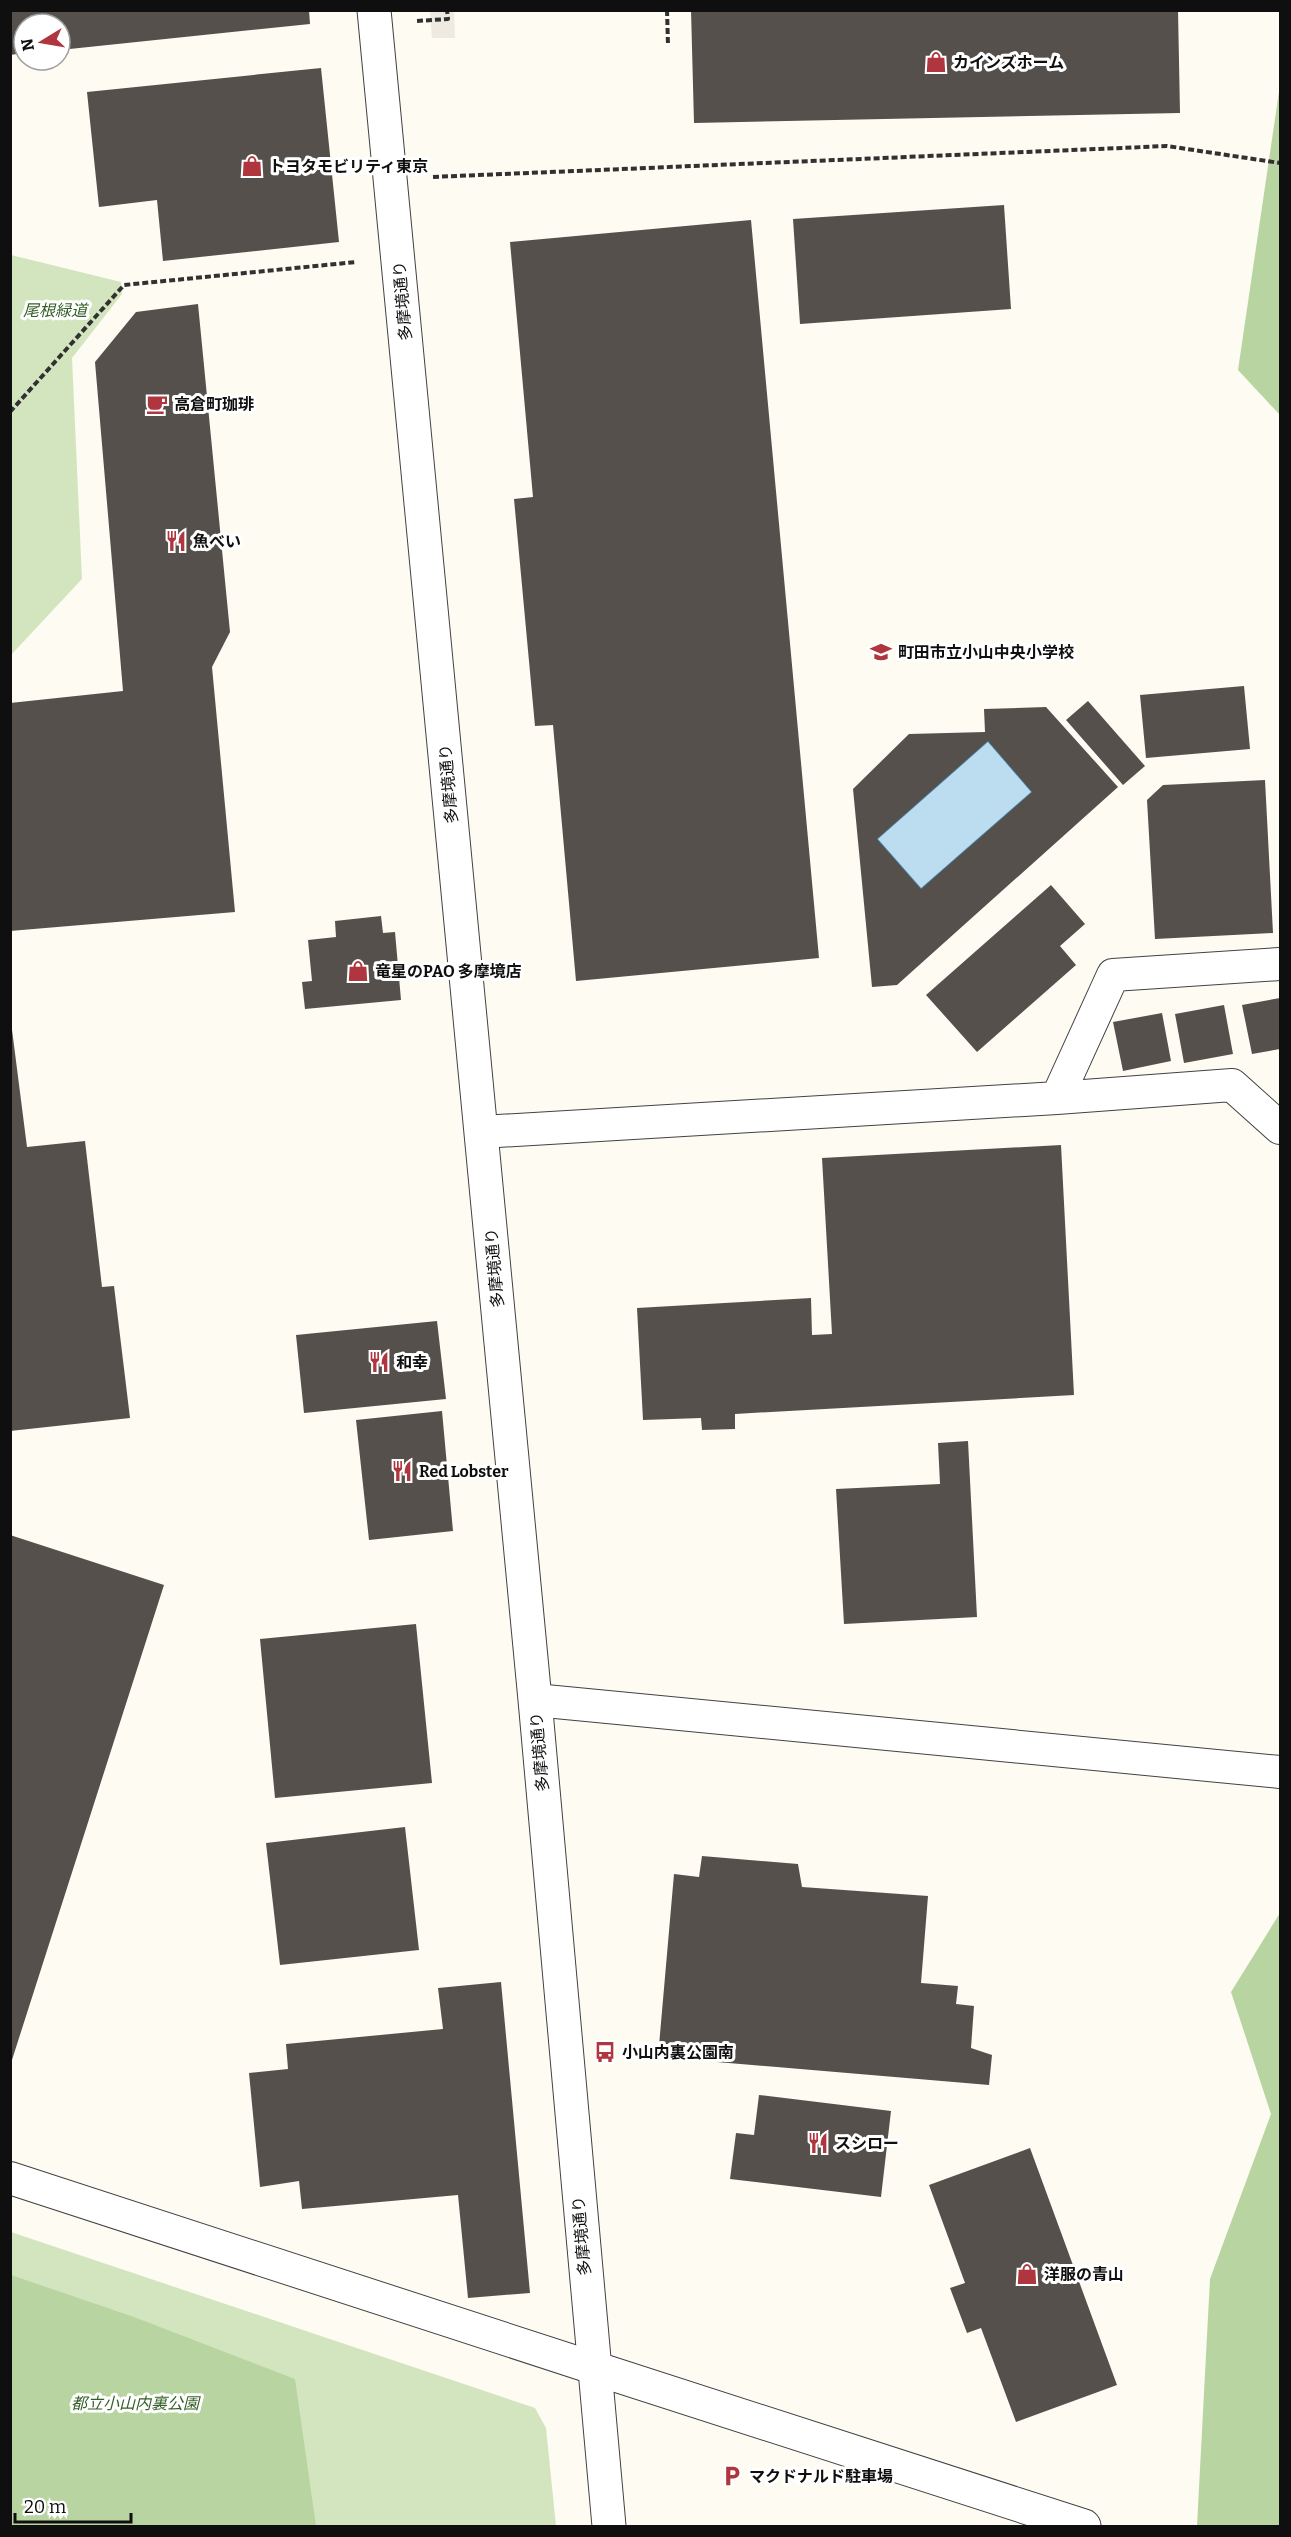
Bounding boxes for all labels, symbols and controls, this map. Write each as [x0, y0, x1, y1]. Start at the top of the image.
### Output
north arrow [12, 12, 72, 72]
text: N [17, 37, 38, 53]
shop icon: カインズホーム [924, 50, 948, 74]
place label: カインズホーム [953, 53, 1064, 72]
shop icon: トヨタモビリティ東京 [240, 154, 264, 178]
place label: トヨタモビリティ東京 [269, 157, 428, 176]
street label: 多摩境通り [390, 260, 415, 342]
park label: 尾根緑道 [23, 301, 90, 320]
cafe icon: 高倉町珈琲 [145, 392, 169, 416]
place label: 高倉町珈琲 [174, 395, 254, 414]
restaurant icon: 魚べい [164, 529, 188, 553]
place label: 魚べい [193, 532, 241, 551]
school or university icon: 町田市立小山中央小学校 [869, 640, 893, 664]
place label: 町田市立小山中央小学校 [898, 643, 1074, 662]
street label: 多摩境通り [436, 743, 461, 825]
shop icon: 竜星のPAO 多摩境店 [346, 959, 370, 983]
place label: 竜星のPAO 多摩境店 [375, 962, 522, 981]
street label: 多摩境通り [482, 1227, 507, 1309]
restaurant icon: 和幸 [367, 1350, 391, 1374]
place label: 和幸 [396, 1353, 428, 1372]
restaurant icon: Red Lobster [390, 1459, 414, 1483]
place label: Red Lobster [419, 1462, 509, 1481]
street label: 多摩境通り [527, 1711, 552, 1793]
bus stop icon: 小山内裏公園南 [593, 2040, 617, 2064]
place label: 小山内裏公園南 [622, 2043, 734, 2062]
restaurant icon: スシロー [806, 2131, 830, 2155]
place label: スシロー [835, 2134, 899, 2153]
street label: 多摩境通り [569, 2195, 594, 2277]
shop icon: 洋服の青山 [1015, 2262, 1039, 2286]
place label: 洋服の青山 [1044, 2265, 1124, 2284]
park label: 都立小山内裏公園 [71, 2394, 201, 2413]
parking icon: マクドナルド駐車場 [720, 2464, 744, 2488]
place label: マクドナルド駐車場 [749, 2467, 893, 2486]
scale bar [15, 2486, 130, 2524]
text: 20 m [24, 2496, 66, 2518]

